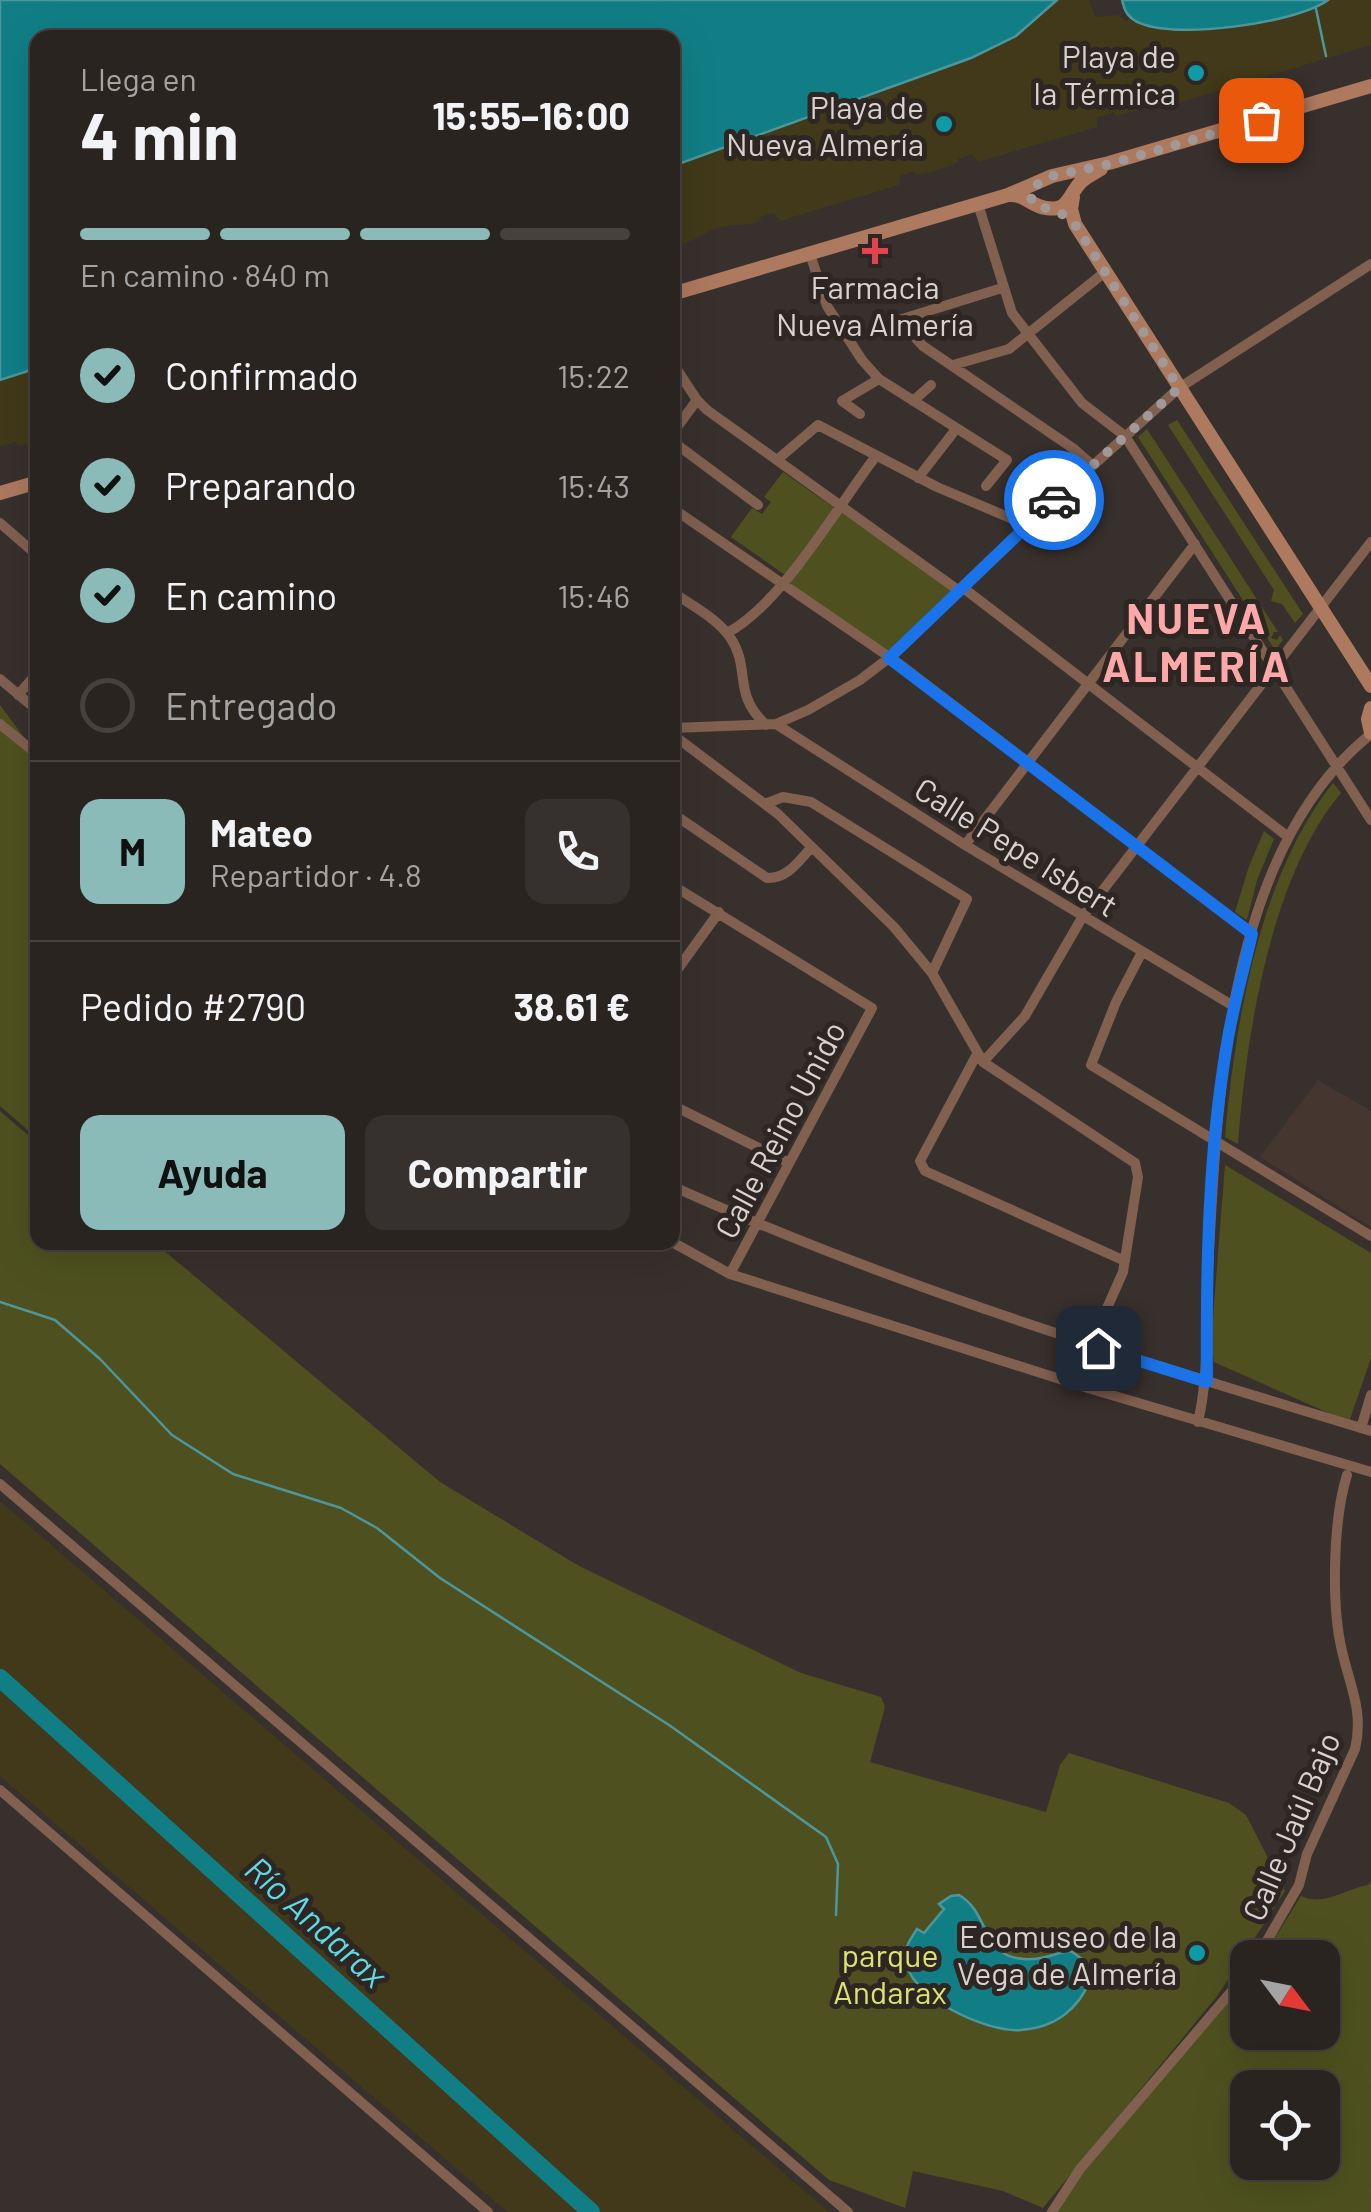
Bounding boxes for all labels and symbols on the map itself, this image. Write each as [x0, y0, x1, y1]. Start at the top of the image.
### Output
place label: Playa de la Térmica [1034, 36, 1176, 111]
marker: Playa de la Térmica [1185, 62, 1207, 84]
pin [1219, 78, 1304, 163]
place label: Playa de Nueva Almería [726, 87, 924, 162]
marker: Playa de Nueva Almería [933, 113, 955, 135]
marker: Farmacia Nueva Almería [864, 240, 886, 262]
place label: Farmacia Nueva Almería [776, 267, 974, 342]
courier [1004, 450, 1104, 550]
district label: NUEVA ALMERÍA [1102, 592, 1292, 690]
street label: Calle Pepe Isbert [909, 768, 1125, 924]
street label: Calle Reino Unido [706, 1014, 852, 1244]
pin [1056, 1306, 1141, 1391]
street label: Calle Jaúl Bajo [1233, 1726, 1347, 1926]
water label: Río Andarax [238, 1847, 397, 1996]
place label: Ecomuseo de la Vega de Almería [957, 1916, 1177, 1991]
park label: parque Andarax [833, 1935, 947, 2010]
north arrow [1230, 1940, 1340, 2050]
marker: Ecomuseo de la Vega de Almería [1186, 1942, 1208, 1964]

